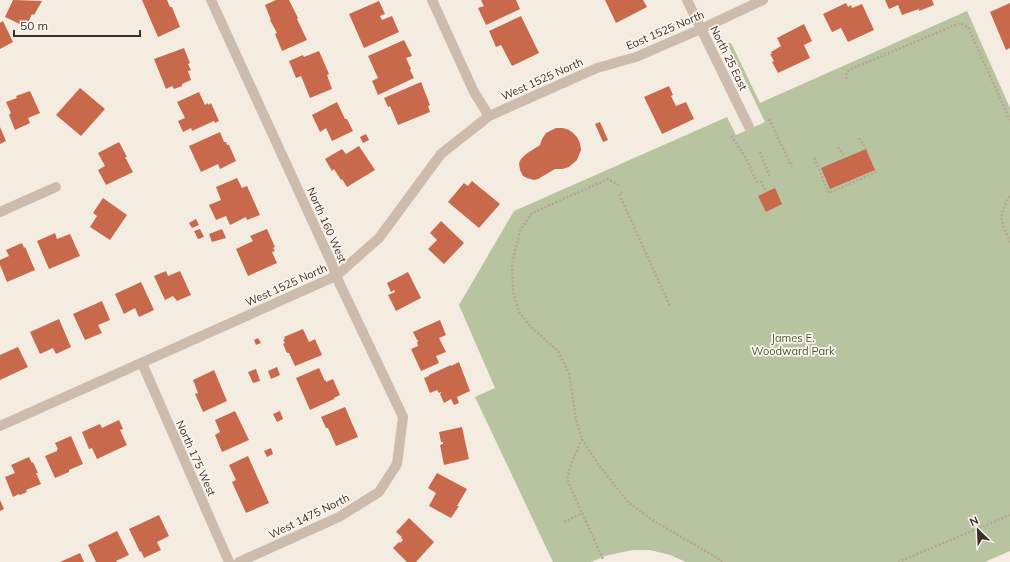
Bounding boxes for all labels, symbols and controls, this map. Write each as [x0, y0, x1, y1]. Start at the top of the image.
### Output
street label: East 1525 North [624, 7, 706, 53]
scale bar [14, 12, 140, 38]
text: 50 m [20, 18, 48, 33]
street label: North 25 East [707, 23, 751, 93]
street label: West 1525 North [499, 55, 585, 103]
street label: North 160 West [304, 185, 350, 265]
street label: West 1525 North [243, 261, 329, 309]
park label: James E. Woodward Park [751, 331, 835, 358]
street label: North 175 West [173, 418, 219, 498]
street label: West 1475 North [266, 490, 352, 542]
north arrow [958, 510, 998, 550]
text: N [967, 513, 981, 529]

